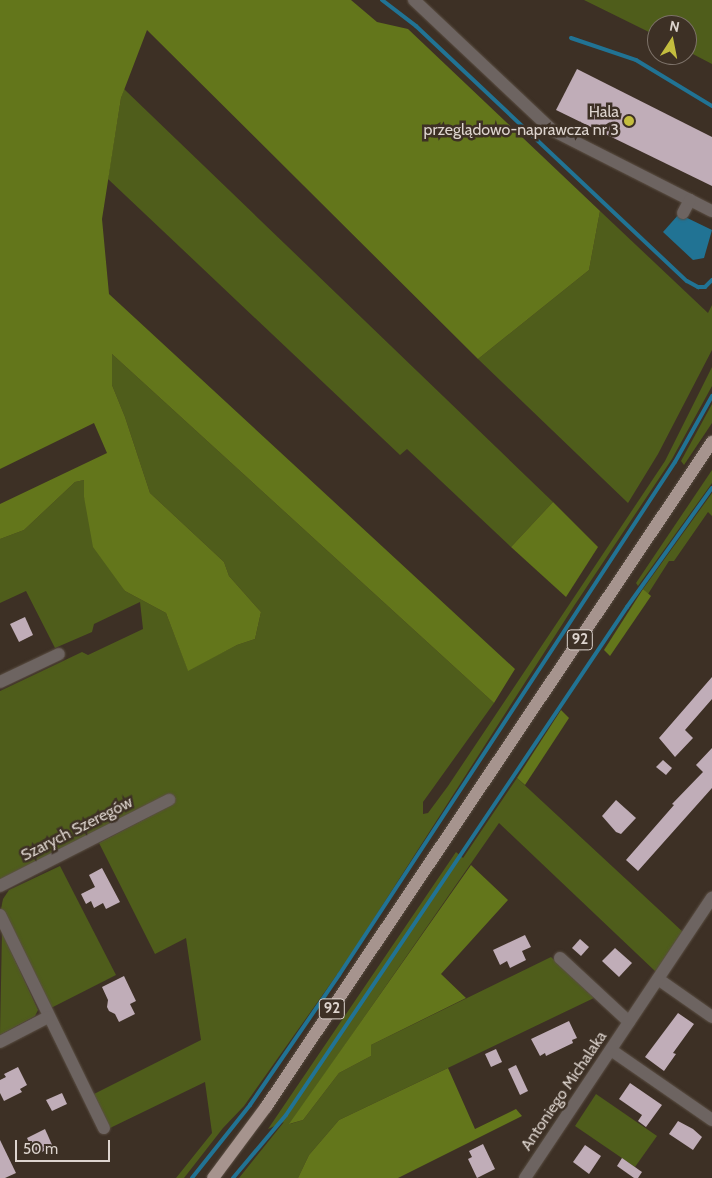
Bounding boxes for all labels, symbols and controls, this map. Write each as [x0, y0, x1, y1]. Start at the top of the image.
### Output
north arrow [647, 15, 697, 65]
text: N [668, 16, 681, 36]
place label: Hala przeglądowo-naprawcza nr 3 [424, 102, 619, 140]
marker: Hala przeglądowo-naprawcza nr 3 [623, 115, 635, 127]
road number: 92 [566, 628, 594, 652]
street label: Szarych Szeregów [18, 793, 136, 865]
road number: 92 [318, 996, 346, 1022]
street label: Antoniego Michalaka [517, 1028, 611, 1154]
scale bar [18, 1130, 112, 1162]
text: 50 m [23, 1140, 58, 1158]

